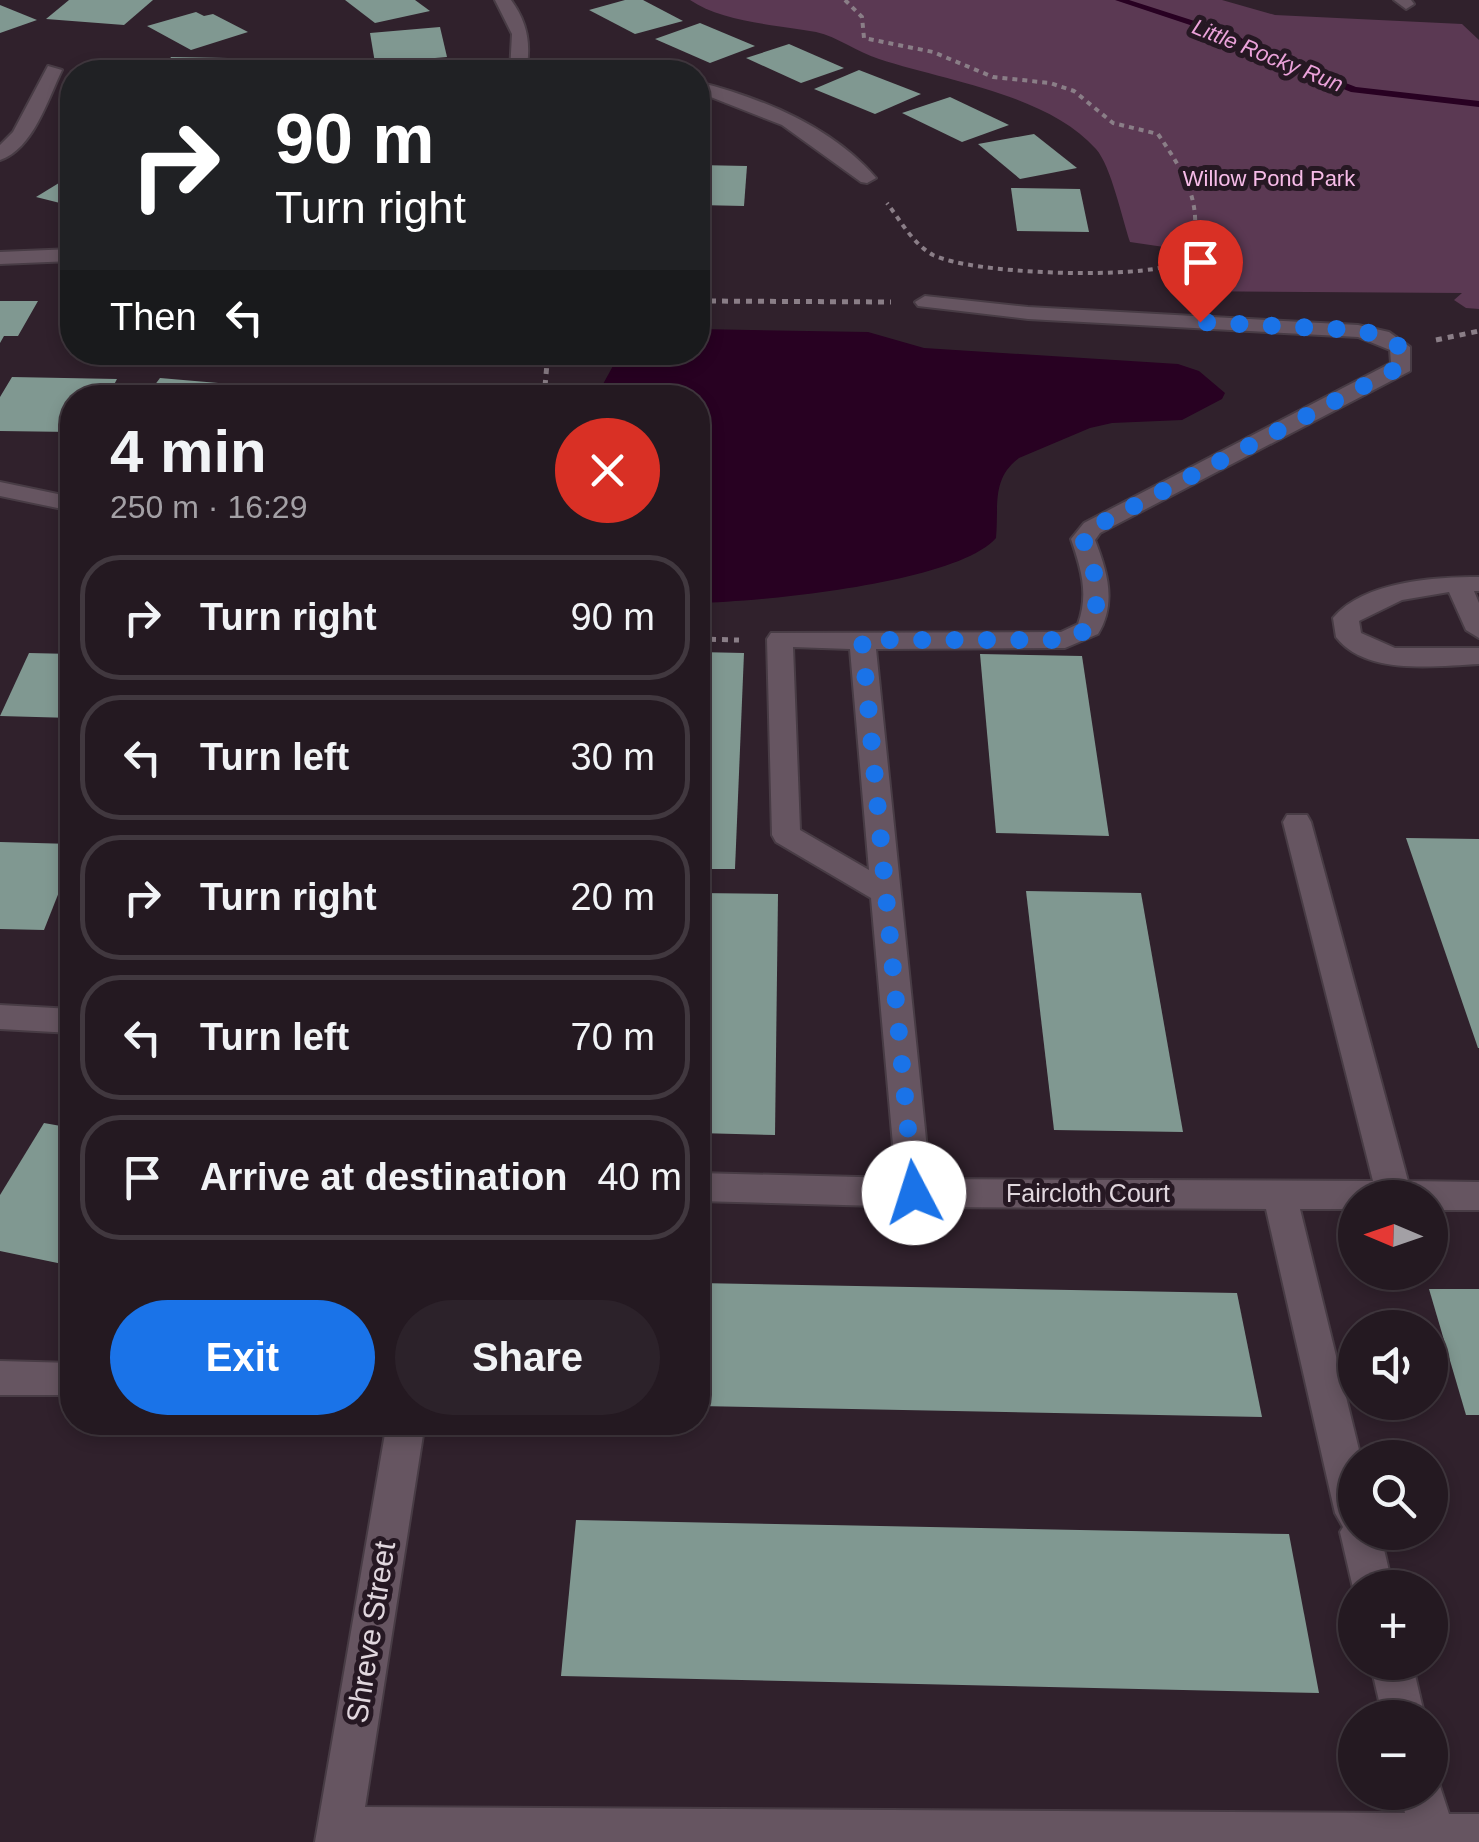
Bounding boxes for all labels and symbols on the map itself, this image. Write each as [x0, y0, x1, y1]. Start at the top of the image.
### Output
water label: Little Rocky Run [1189, 14, 1347, 97]
park label: Willow Pond Park [1183, 166, 1356, 191]
pin [1158, 220, 1243, 323]
position arrow [862, 1141, 966, 1245]
street label: Faircloth Court [1006, 1179, 1170, 1207]
north arrow [1338, 1180, 1448, 1290]
street label: Shreve Street [340, 1538, 401, 1725]

